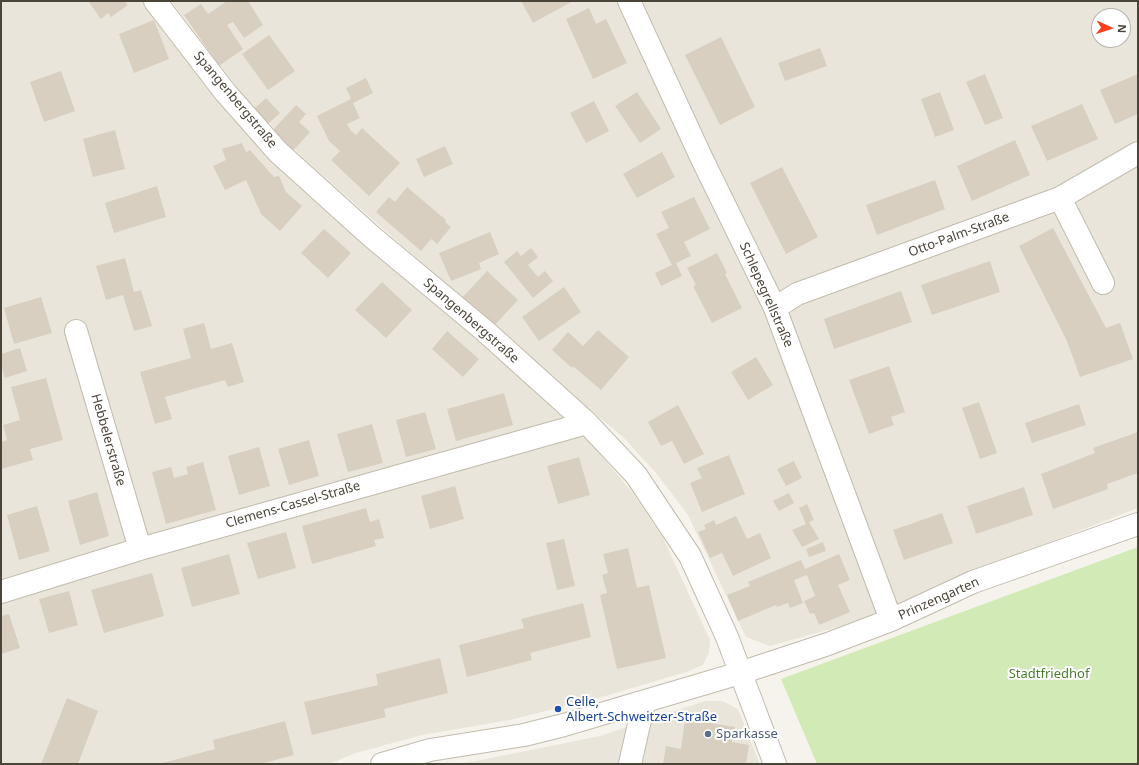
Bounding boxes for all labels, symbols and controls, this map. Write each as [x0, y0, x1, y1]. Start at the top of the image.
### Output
north arrow [1091, 8, 1131, 48]
text: N [1115, 24, 1130, 33]
street label: Spangenbergstraße [190, 49, 280, 151]
street label: Otto-Palm-Straße [906, 210, 1012, 260]
street label: Schlepegrellstraße [736, 240, 796, 350]
street label: Spangenbergstraße [420, 275, 522, 367]
street label: Hebbelerstraße [87, 392, 129, 488]
street label: Clemens-Cassel-Straße [224, 478, 362, 532]
street label: Prinzengarten [896, 574, 982, 624]
park label: Stadtfriedhof [1009, 666, 1089, 682]
place label: Celle, Albert-Schweitzer-Straße [566, 694, 717, 725]
marker: Celle, Albert-Schweitzer-Straße [553, 704, 563, 714]
place label: Sparkasse [716, 726, 778, 742]
marker: Sparkasse [703, 729, 713, 739]

